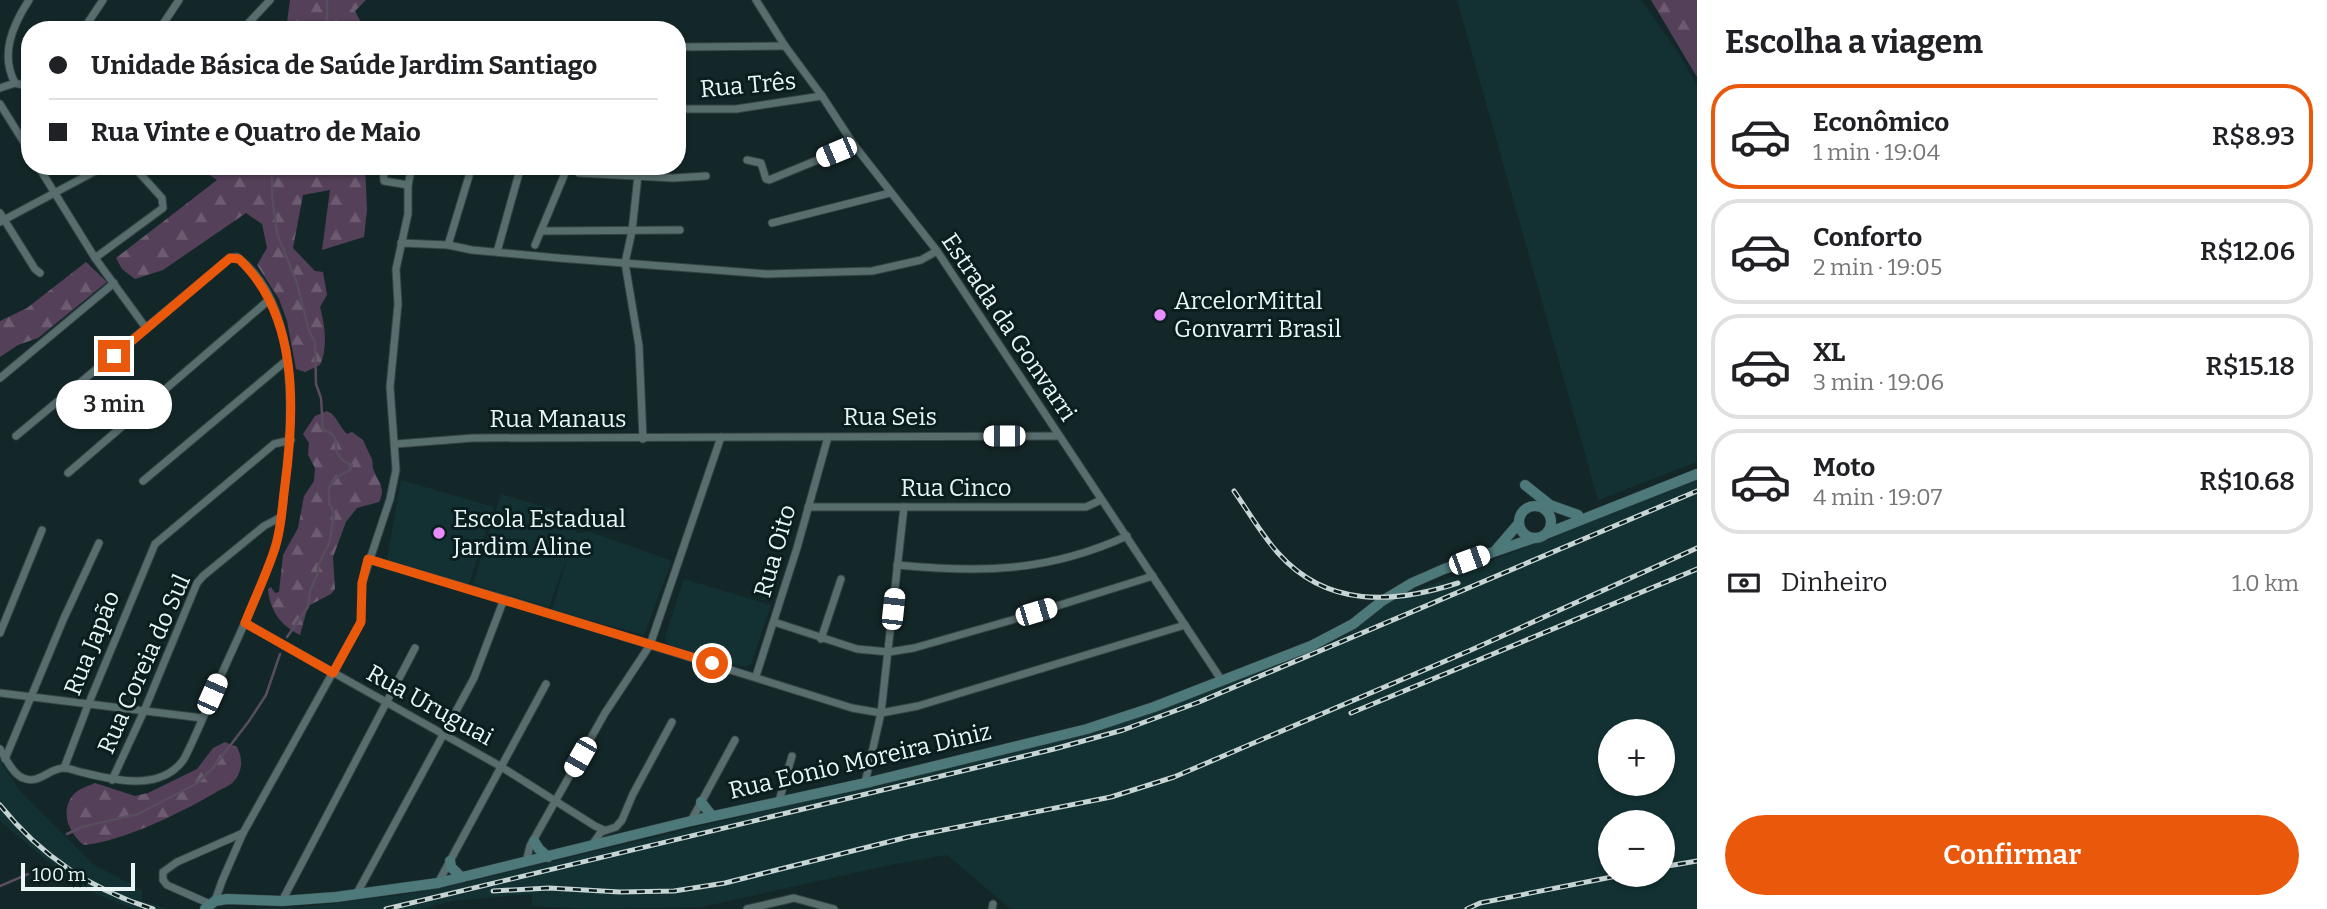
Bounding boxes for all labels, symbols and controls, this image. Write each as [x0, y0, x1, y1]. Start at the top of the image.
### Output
text: Escolha a viagem [1725, 23, 1983, 61]
text: Unidade Básica de Saúde Jardim Santiago [91, 50, 597, 81]
street label: Rua Três [699, 67, 797, 103]
icon: car [1729, 105, 1792, 168]
text: Econômico [1813, 107, 1949, 138]
text: Rua Vinte e Quatro de Maio [91, 117, 421, 148]
text: R$8.93 [2212, 121, 2295, 152]
car [813, 134, 860, 170]
text: 1 min · 19:04 [1813, 138, 1940, 166]
icon: car [1729, 220, 1792, 283]
text: Conforto [1813, 222, 1922, 253]
street label: Estrada da Gonvarri [936, 228, 1082, 426]
text: R$12.06 [2200, 236, 2295, 267]
text: 2 min · 19:05 [1813, 253, 1942, 281]
place label: ArcelorMittal Gonvarri Brasil [1174, 287, 1341, 343]
marker: ArcelorMittal Gonvarri Brasil [1152, 307, 1168, 323]
icon: car [1729, 335, 1792, 398]
text: XL [1813, 337, 1845, 368]
route end [98, 340, 130, 372]
text: R$15.18 [2205, 351, 2295, 382]
text: 3 min · 19:06 [1813, 368, 1944, 396]
callout: 3 min [56, 380, 172, 430]
text: 3 min [83, 390, 145, 418]
street label: Rua Seis [843, 403, 937, 431]
street label: Rua Manaus [490, 405, 626, 433]
car [984, 426, 1026, 447]
icon: car [1729, 450, 1792, 513]
text: Moto [1813, 452, 1875, 483]
text: R$10.68 [2199, 466, 2295, 497]
street label: Rua Cinco [901, 474, 1012, 502]
text: 4 min · 19:07 [1813, 483, 1942, 511]
street label: Rua Oito [748, 501, 802, 601]
place label: Escola Estadual Jardim Aline [452, 505, 626, 561]
marker: Escola Estadual Jardim Aline [431, 525, 447, 541]
car [1446, 543, 1493, 577]
icon: cash [1725, 564, 1763, 602]
text: Dinheiro [1781, 567, 1887, 598]
text: 1.0 km [2232, 569, 2299, 597]
street label: Rua Coreia do Sul [92, 570, 196, 758]
street label: Rua Japão [58, 587, 126, 699]
car [881, 587, 906, 631]
car [1013, 596, 1060, 628]
route start [696, 647, 728, 679]
street label: Rua Uruguai [362, 659, 498, 751]
car [194, 671, 231, 717]
street label: Rua Eonio Moreira Diniz [726, 717, 994, 805]
map controls [1598, 719, 1675, 887]
button: + [1598, 719, 1675, 796]
car [561, 734, 600, 780]
button: − [1598, 810, 1675, 887]
button: Confirmar [1725, 815, 2299, 895]
scale bar [21, 860, 135, 892]
text: 100 m [32, 863, 86, 886]

